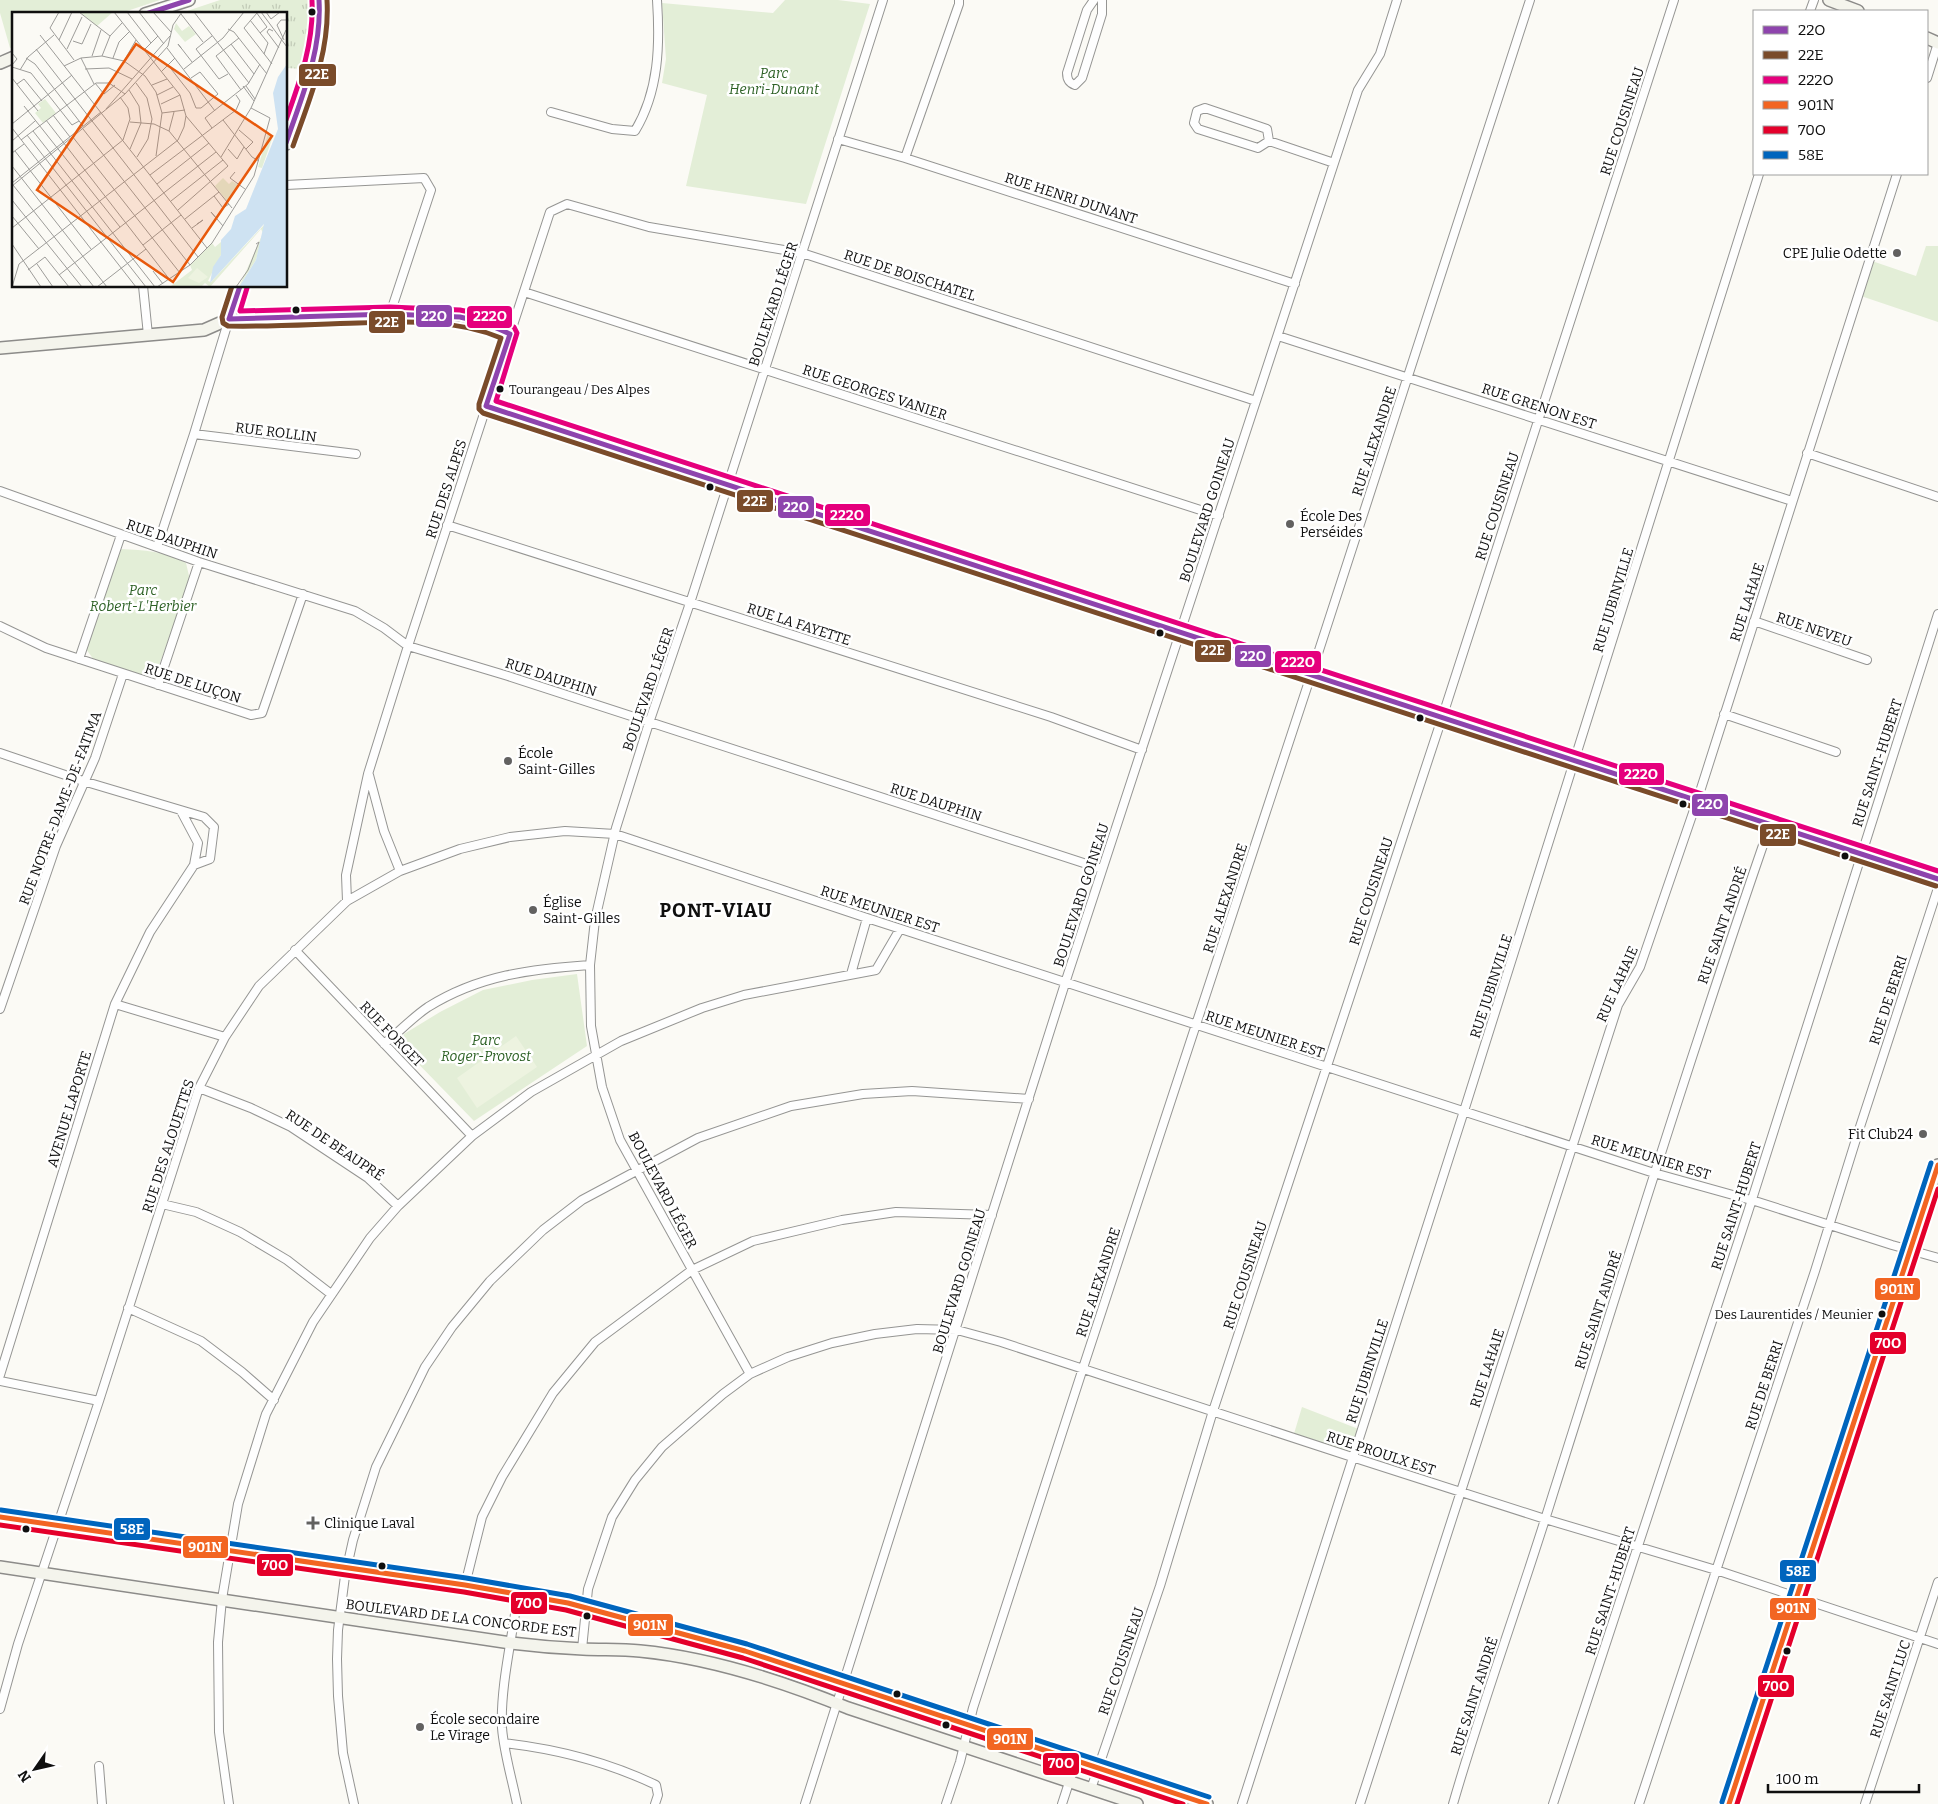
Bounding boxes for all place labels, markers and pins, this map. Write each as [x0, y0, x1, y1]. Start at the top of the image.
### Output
unlabelled marker [307, 7, 317, 17]
place label: CPE Julie Odette [1783, 245, 1887, 262]
marker: CPE Julie Odette [1891, 247, 1903, 259]
unlabelled marker [291, 305, 301, 315]
place label: Tourangeau / Des Alpes [509, 382, 650, 397]
marker: Tourangeau / Des Alpes [495, 384, 505, 394]
unlabelled marker [705, 482, 715, 492]
place label: École Des Perséides [1300, 507, 1363, 541]
marker: École Des Perséides [1284, 518, 1296, 530]
unlabelled marker [1155, 628, 1165, 638]
unlabelled marker [1415, 713, 1425, 723]
place label: École Saint-Gilles [518, 744, 595, 778]
marker: École Saint-Gilles [502, 755, 514, 767]
unlabelled marker [1678, 799, 1688, 809]
unlabelled marker [1840, 851, 1850, 861]
place label: Église Saint-Gilles [543, 893, 620, 927]
marker: Église Saint-Gilles [527, 904, 539, 916]
place label: Fit Club24 [1848, 1126, 1913, 1143]
marker: Fit Club24 [1917, 1128, 1929, 1140]
place label: Des Laurentides / Meunier [1714, 1307, 1873, 1322]
marker: Des Laurentides / Meunier [1877, 1309, 1887, 1319]
place label: Clinique Laval [324, 1515, 415, 1532]
marker: Clinique Laval [306, 1516, 320, 1530]
unlabelled marker [21, 1524, 31, 1534]
unlabelled marker [377, 1561, 387, 1571]
unlabelled marker [582, 1611, 592, 1621]
unlabelled marker [1782, 1646, 1792, 1656]
unlabelled marker [892, 1689, 902, 1699]
place label: École secondaire Le Virage [430, 1710, 540, 1744]
unlabelled marker [941, 1720, 951, 1730]
marker: École secondaire Le Virage [414, 1721, 426, 1733]

